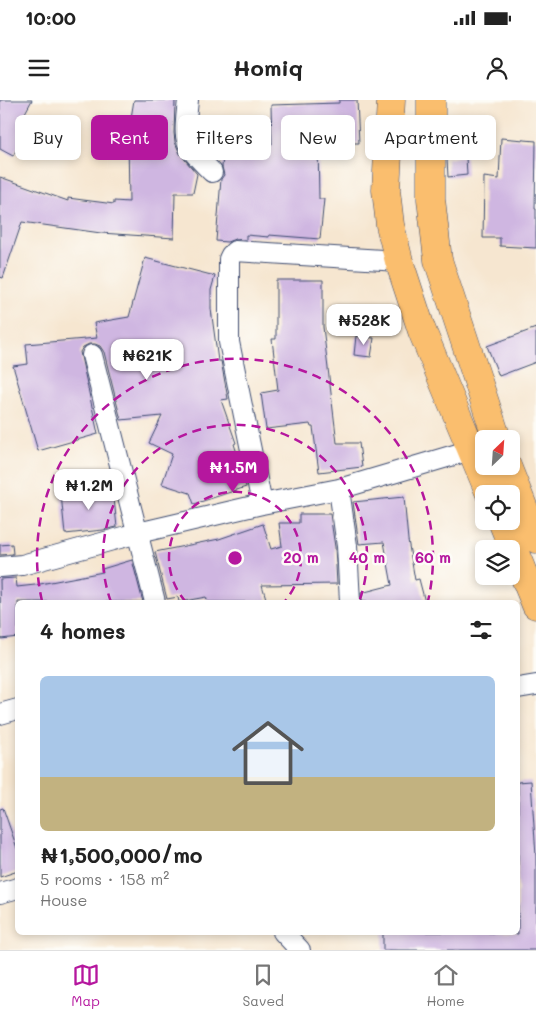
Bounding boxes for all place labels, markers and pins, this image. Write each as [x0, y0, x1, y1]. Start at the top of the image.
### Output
pin: ₦528K [329, 304, 399, 346]
pin: ₦621K [112, 338, 182, 381]
pin: ₦1.5M [198, 450, 268, 493]
pin: ₦1.2M [54, 468, 124, 511]
centre of rings [226, 549, 244, 567]

